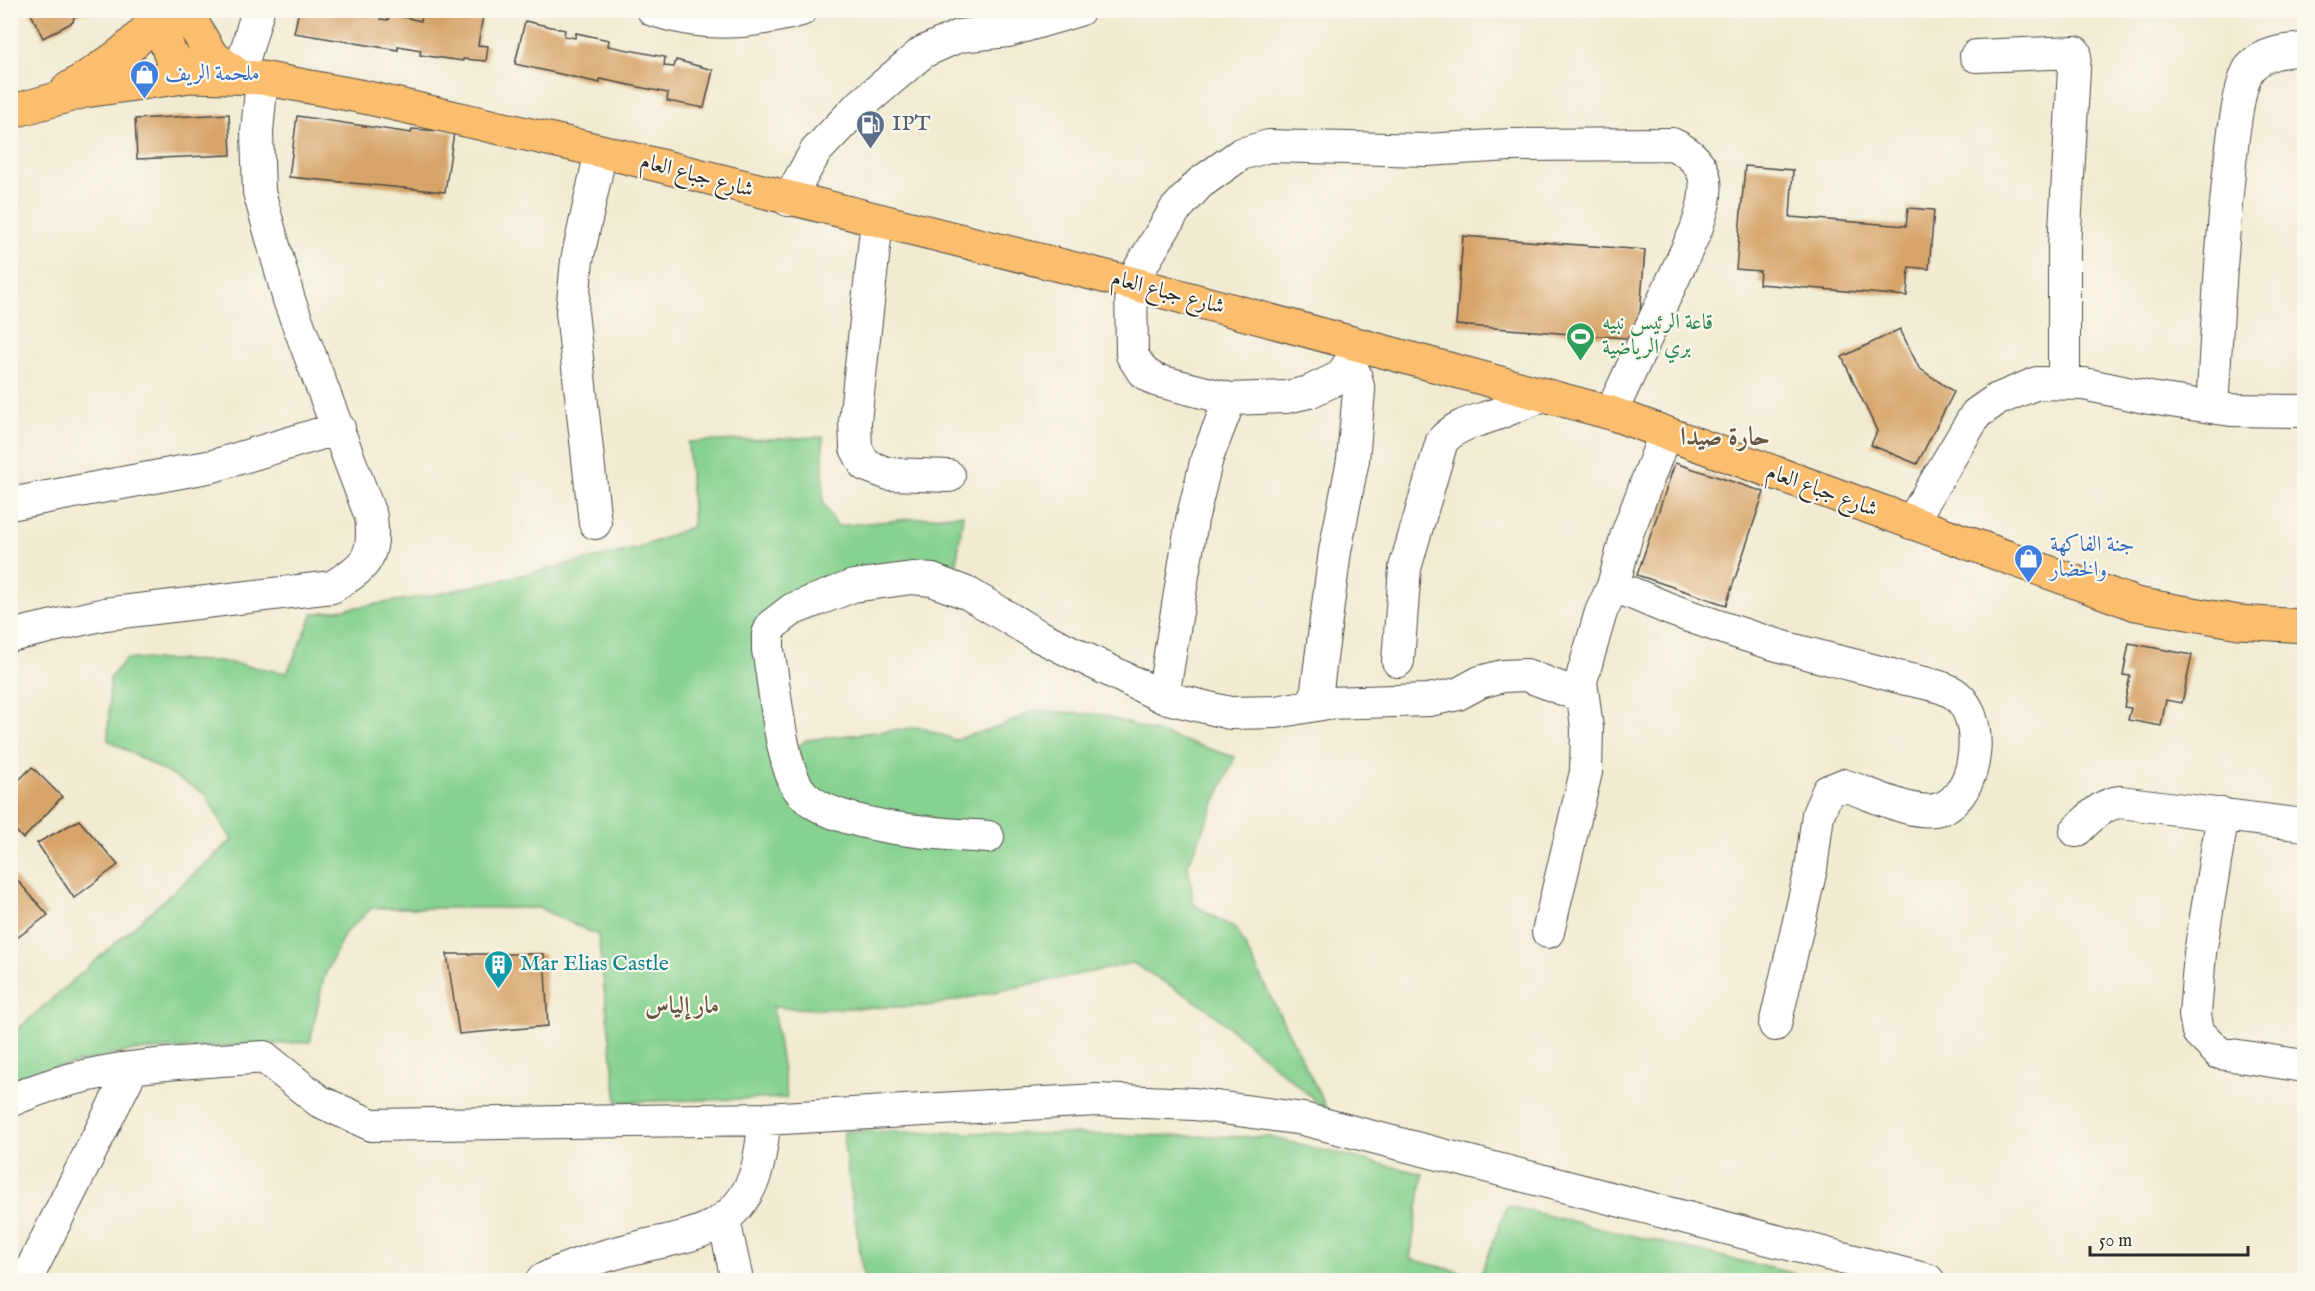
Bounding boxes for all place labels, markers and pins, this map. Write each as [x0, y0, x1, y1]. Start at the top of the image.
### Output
shop icon: ملحمة الريف [128, 58, 160, 100]
place label: ملحمة الريف [165, 60, 260, 88]
fuel station icon: IPT [855, 108, 887, 150]
place label: IPT [892, 110, 931, 138]
place label: قاعة الرئيس نبيه بري الرياضية [1602, 309, 1713, 364]
sports icon: قاعة الرئيس نبيه بري الرياضية [1565, 320, 1597, 362]
place label: جنة الفاكهة والخضار [2048, 531, 2135, 584]
shop icon: جنة الفاكهة والخضار [2013, 542, 2045, 584]
building icon: Mar Elias Castle [483, 948, 515, 990]
place label: Mar Elias Castle [520, 950, 669, 978]

